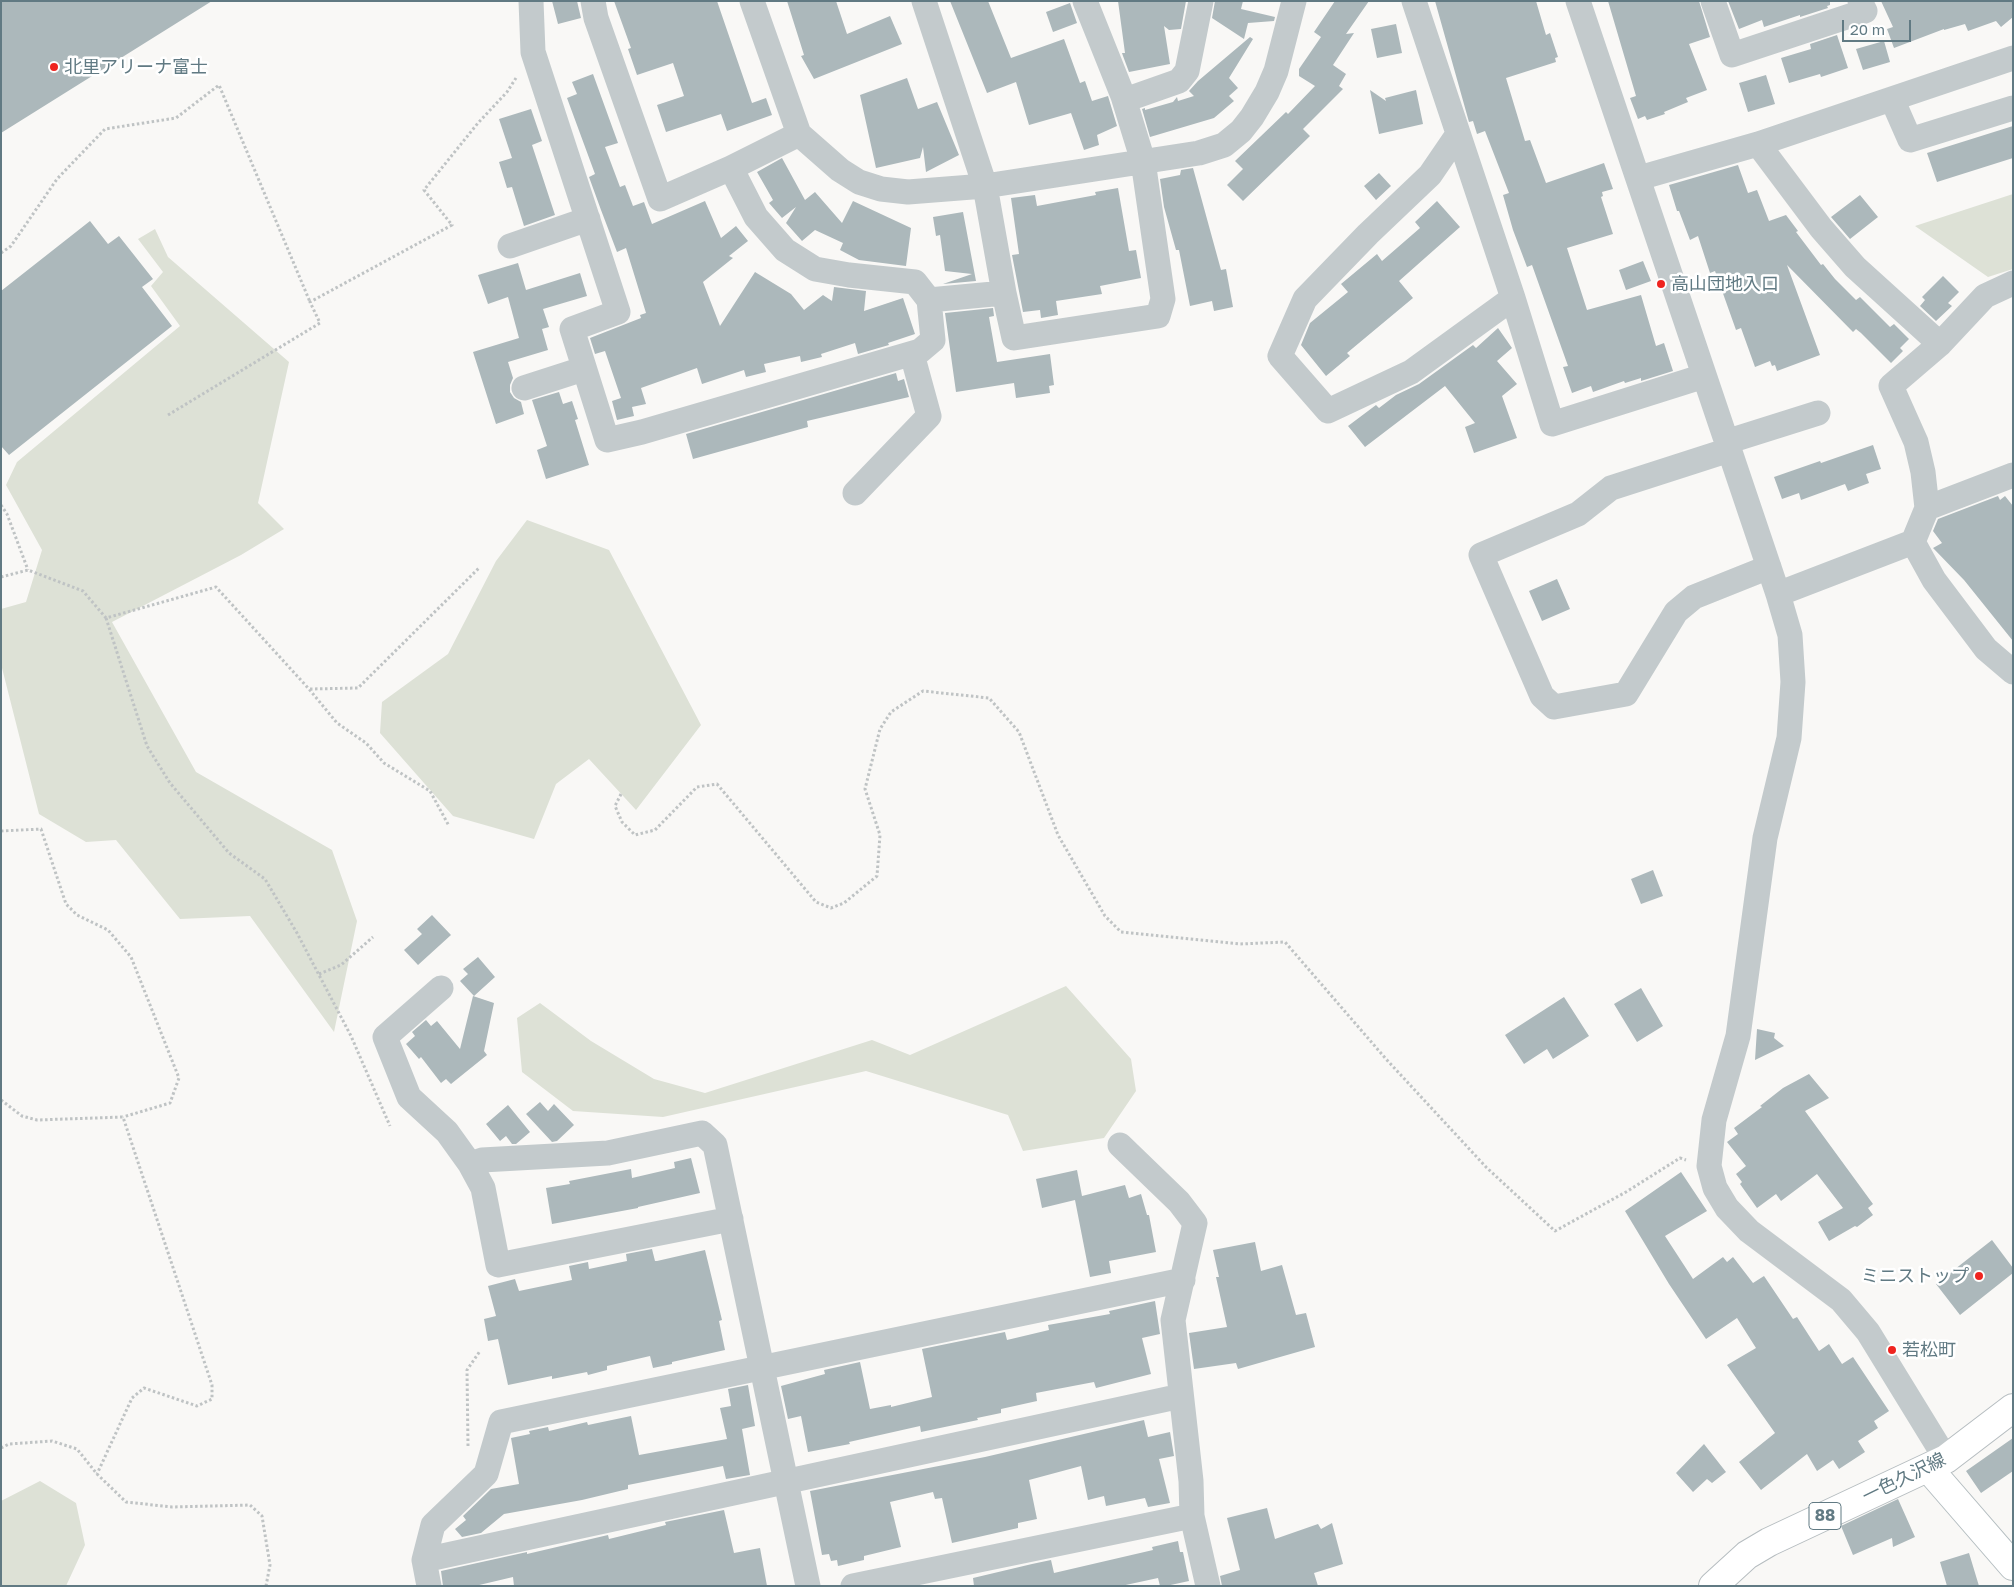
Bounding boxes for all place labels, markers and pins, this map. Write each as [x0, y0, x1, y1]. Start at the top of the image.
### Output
place label: 北里アリーナ富士 [64, 56, 208, 78]
marker: 北里アリーナ富士 [48, 61, 60, 73]
place label: 高山団地入口 [1671, 273, 1779, 295]
marker: 高山団地入口 [1655, 278, 1667, 290]
place label: ミニストップ [1861, 1265, 1969, 1287]
marker: ミニストップ [1973, 1270, 1985, 1282]
place label: 若松町 [1902, 1339, 1956, 1361]
marker: 若松町 [1886, 1344, 1898, 1356]

